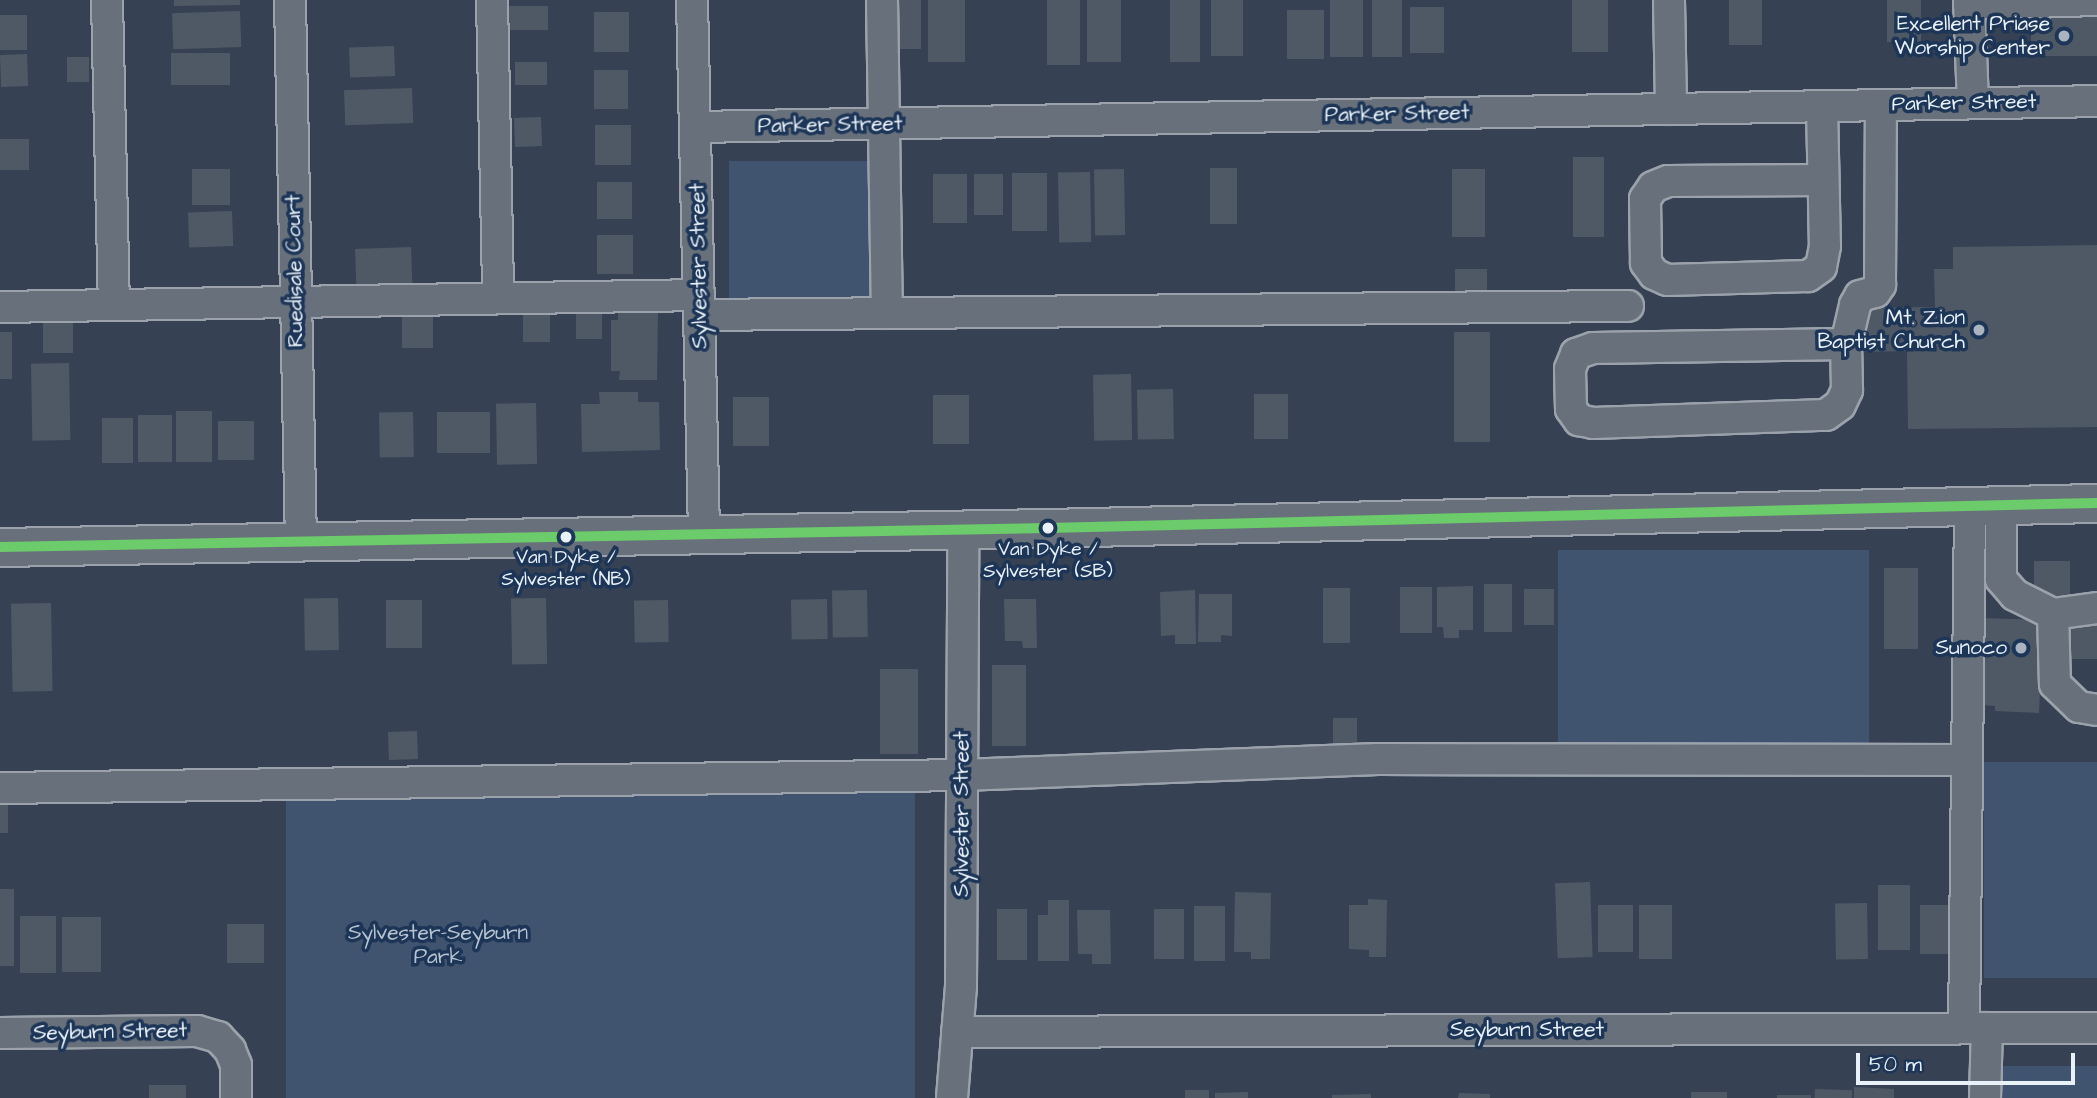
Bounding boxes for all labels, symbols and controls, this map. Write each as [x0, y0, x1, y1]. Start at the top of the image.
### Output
place label: Excellent Priase Worship Center [1894, 11, 2050, 61]
marker: Excellent Priase Worship Center [2056, 28, 2072, 44]
street label: Parker Street [1891, 89, 2037, 117]
street label: Parker Street [1324, 100, 1470, 128]
street label: Parker Street [757, 111, 903, 139]
street label: Sylvester Street [685, 183, 713, 349]
street label: Ruedisale Court [281, 194, 309, 348]
place label: Mt. Zion Baptist Church [1817, 305, 1965, 355]
marker: Mt. Zion Baptist Church [1971, 322, 1987, 338]
marker: Van Dyke / Sylvester (SB) [1041, 521, 1055, 535]
marker: Van Dyke / Sylvester (NB) [559, 530, 573, 544]
place label: Van Dyke / Sylvester (SB) [983, 539, 1113, 583]
place label: Van Dyke / Sylvester (NB) [501, 547, 631, 591]
place label: Sunoco [1935, 635, 2007, 661]
marker: Sunoco [2013, 640, 2029, 656]
street label: Sylvester Street [949, 731, 975, 897]
park label: Sylvester-Seyburn Park [348, 920, 528, 970]
street label: Seyburn Street [1450, 1017, 1604, 1043]
street label: Seyburn Street [33, 1018, 187, 1046]
scale bar [1859, 1038, 2078, 1082]
text: 50 m [1869, 1050, 1922, 1079]

